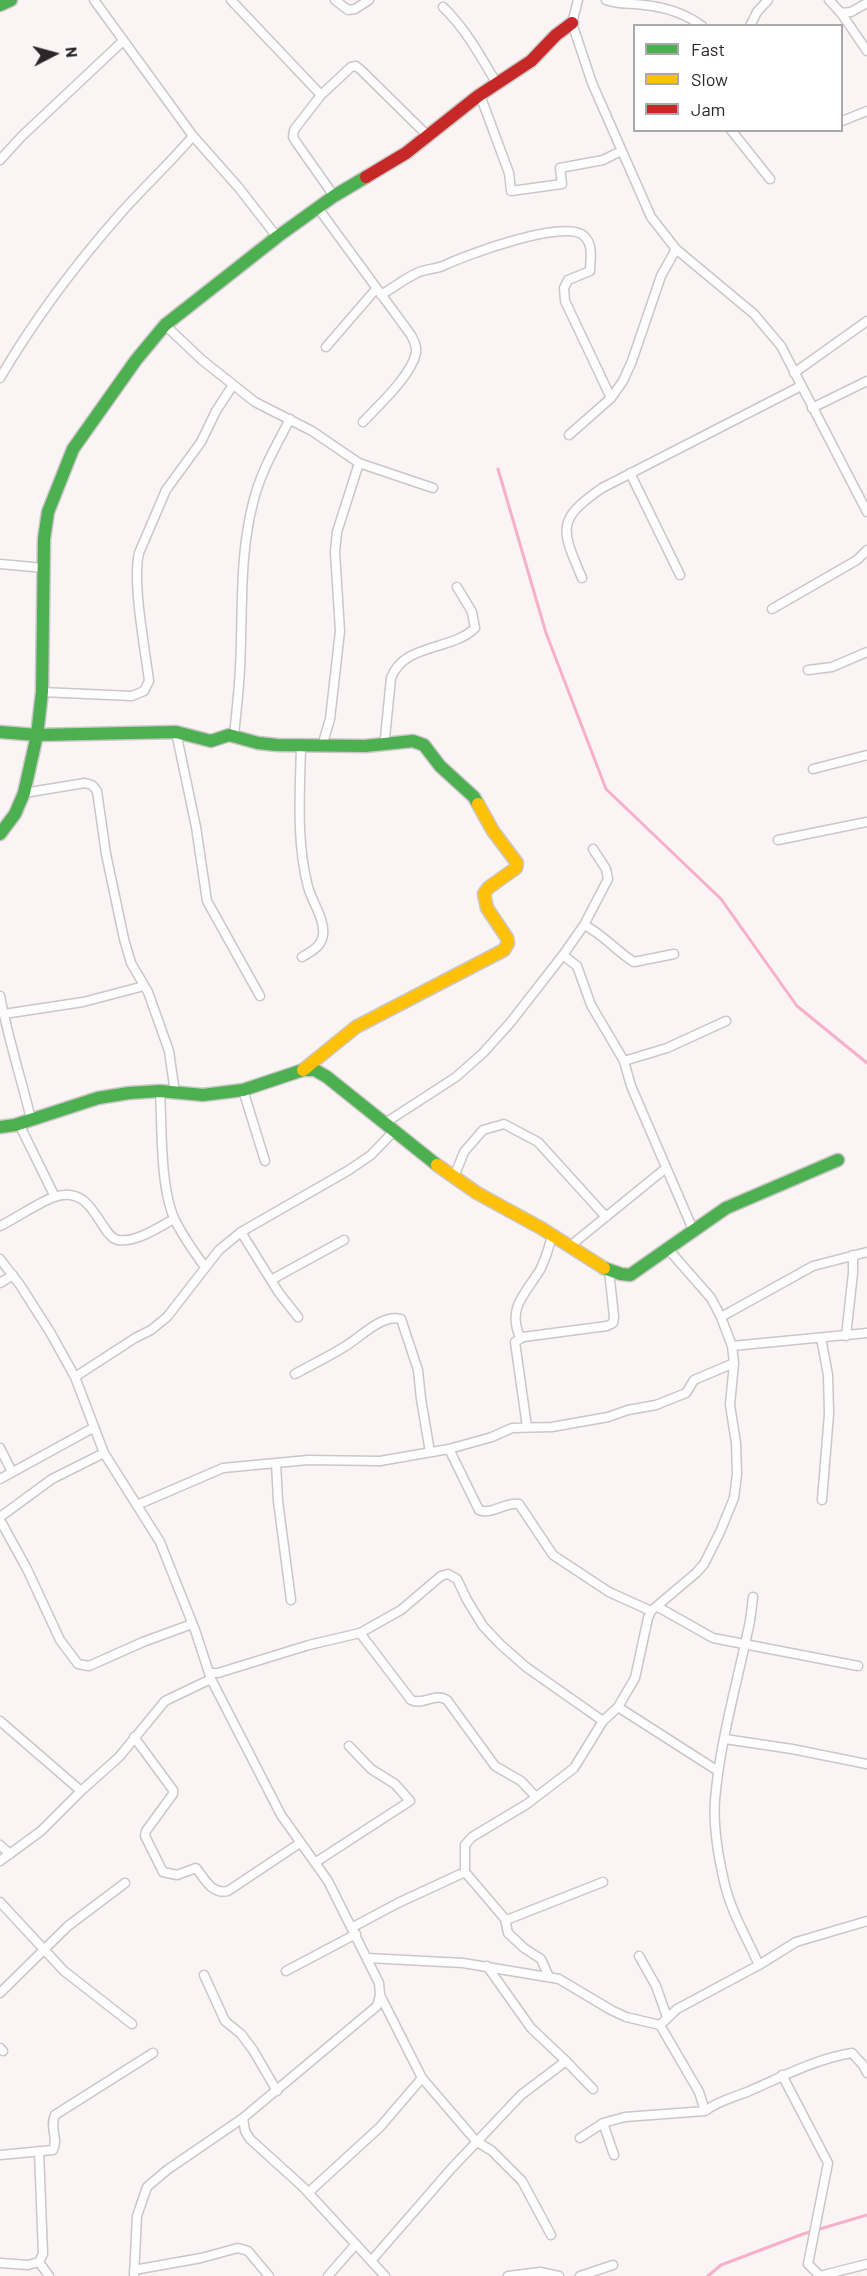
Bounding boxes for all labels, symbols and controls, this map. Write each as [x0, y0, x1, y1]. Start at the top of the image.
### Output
north arrow [24, 24, 84, 84]
legend [633, 24, 843, 132]
text: Fast [691, 38, 725, 60]
text: N [62, 46, 82, 58]
text: Slow [691, 68, 728, 90]
text: Jam [691, 98, 725, 120]

